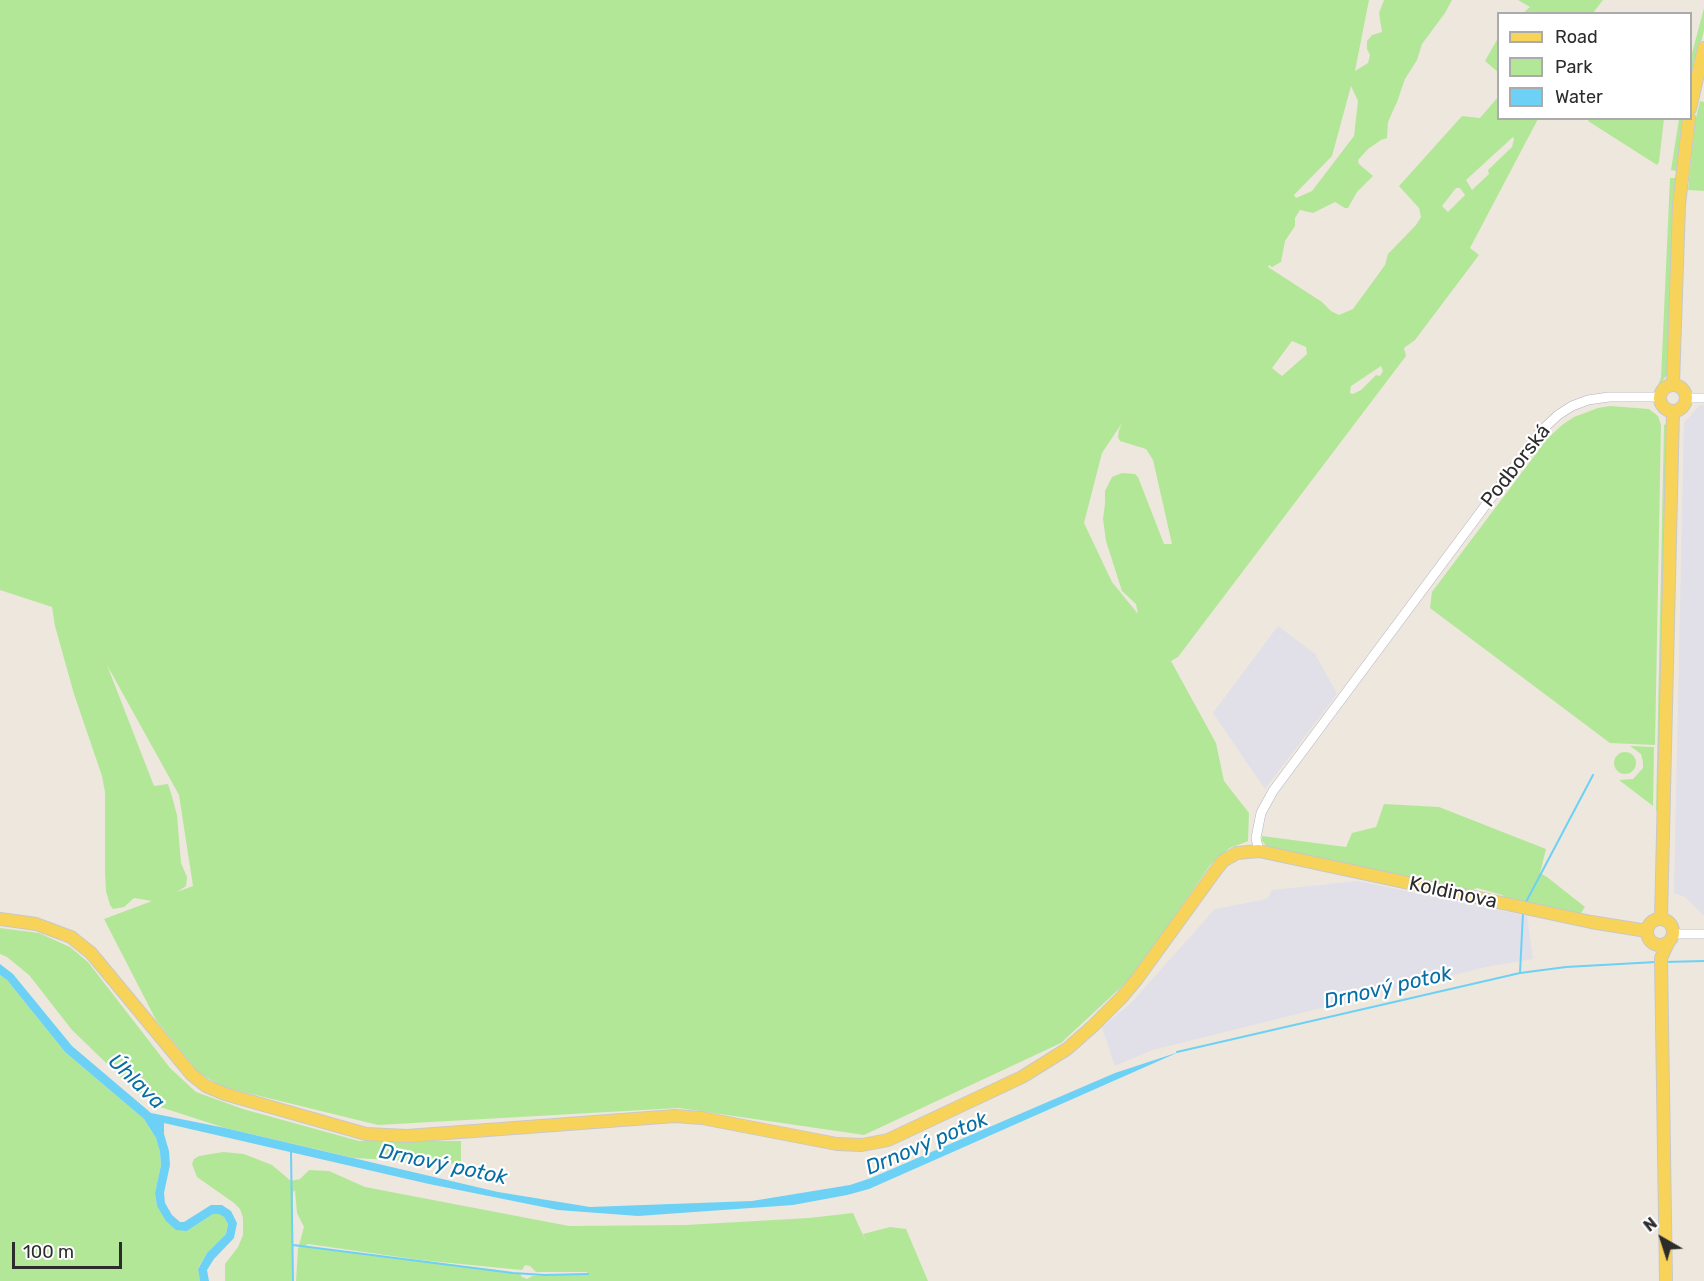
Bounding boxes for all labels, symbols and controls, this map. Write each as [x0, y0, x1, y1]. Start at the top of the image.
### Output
legend [1497, 12, 1692, 120]
text: Road [1555, 26, 1598, 48]
text: Park [1555, 56, 1592, 78]
text: Water [1555, 86, 1603, 108]
street label: Podborská [1476, 420, 1556, 512]
street label: Koldinova [1407, 872, 1499, 914]
water label: Drnový potok [1322, 961, 1454, 1015]
water label: Úhlava [102, 1049, 170, 1115]
water label: Drnový potok [862, 1107, 992, 1181]
water label: Drnový potok [377, 1139, 509, 1191]
north arrow [1632, 1209, 1692, 1269]
text: N [1640, 1214, 1661, 1236]
scale bar [15, 1230, 124, 1268]
text: 100 m [23, 1241, 74, 1263]

